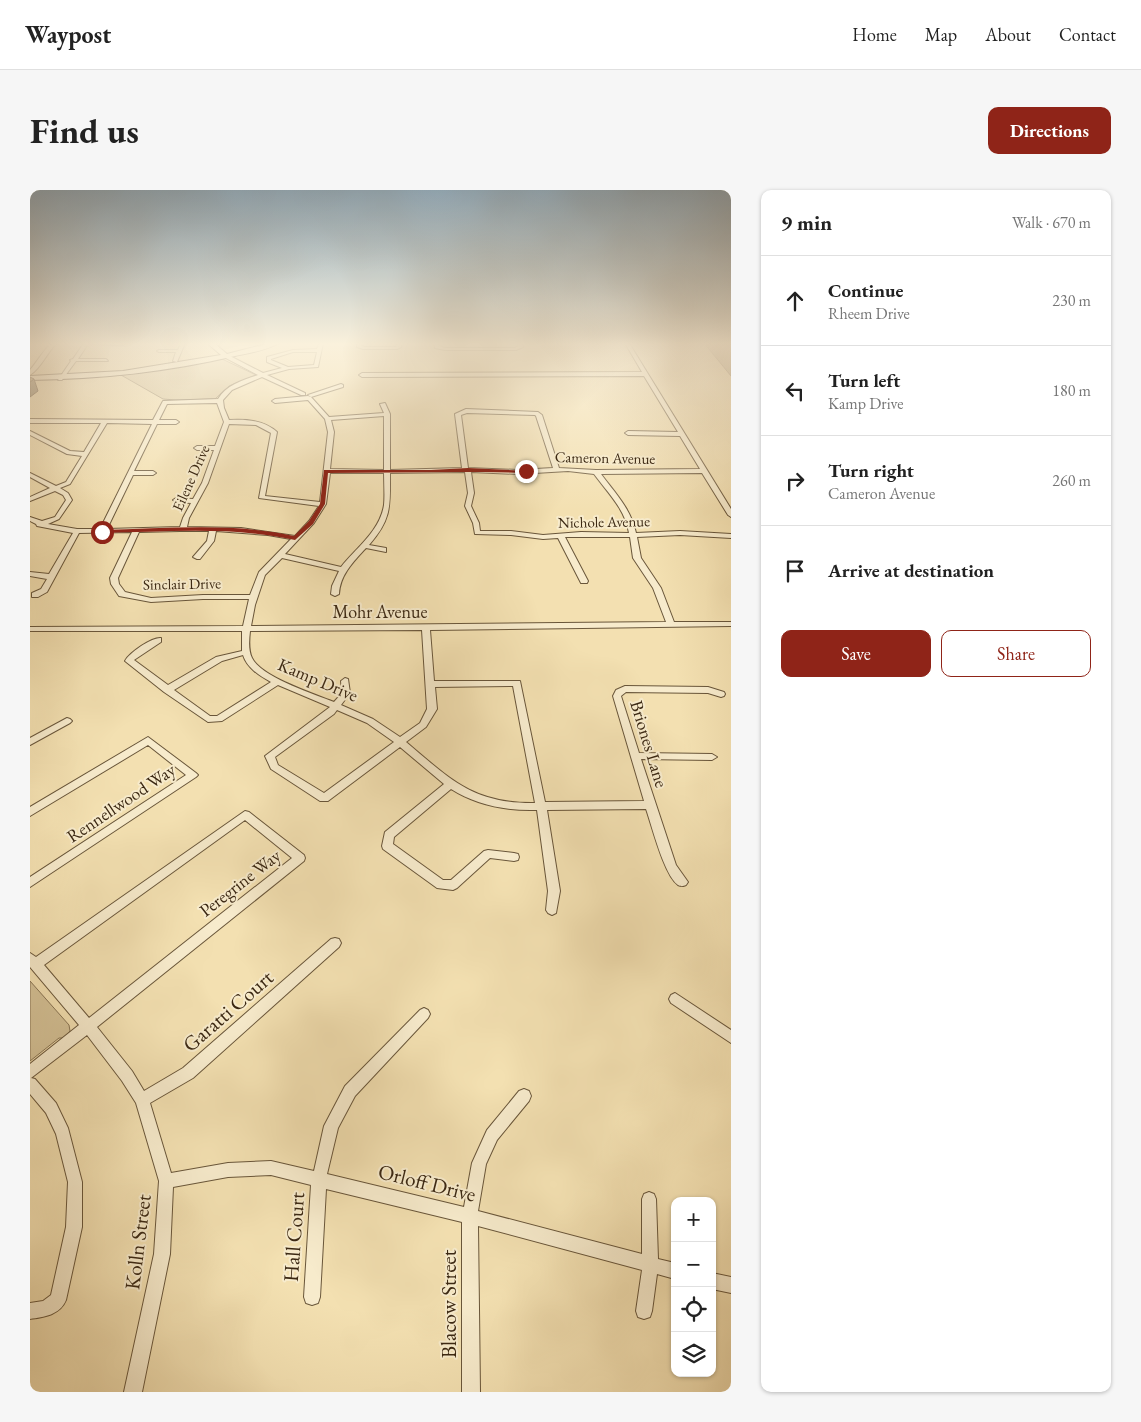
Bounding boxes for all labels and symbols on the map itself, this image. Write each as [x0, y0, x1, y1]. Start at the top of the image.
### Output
street label: Eilene Drive [168, 442, 214, 514]
street label: Cameron Avenue [555, 447, 656, 468]
route end [515, 460, 538, 483]
street label: Nichole Avenue [558, 511, 650, 532]
route start [91, 521, 114, 544]
street label: Sinclair Drive [143, 573, 221, 594]
street label: Mohr Avenue [332, 600, 428, 623]
street label: Kamp Drive [275, 652, 362, 707]
street label: Briones Lane [625, 697, 674, 790]
street label: Rennellwood Way [62, 758, 180, 847]
street label: Peregrine Way [194, 844, 285, 922]
street label: Garatti Court [177, 964, 279, 1057]
street label: Orloff Drive [376, 1157, 479, 1208]
street label: Hall Court [277, 1191, 310, 1283]
street label: Kolln Street [118, 1192, 157, 1291]
street label: Blacow Street [435, 1249, 462, 1358]

